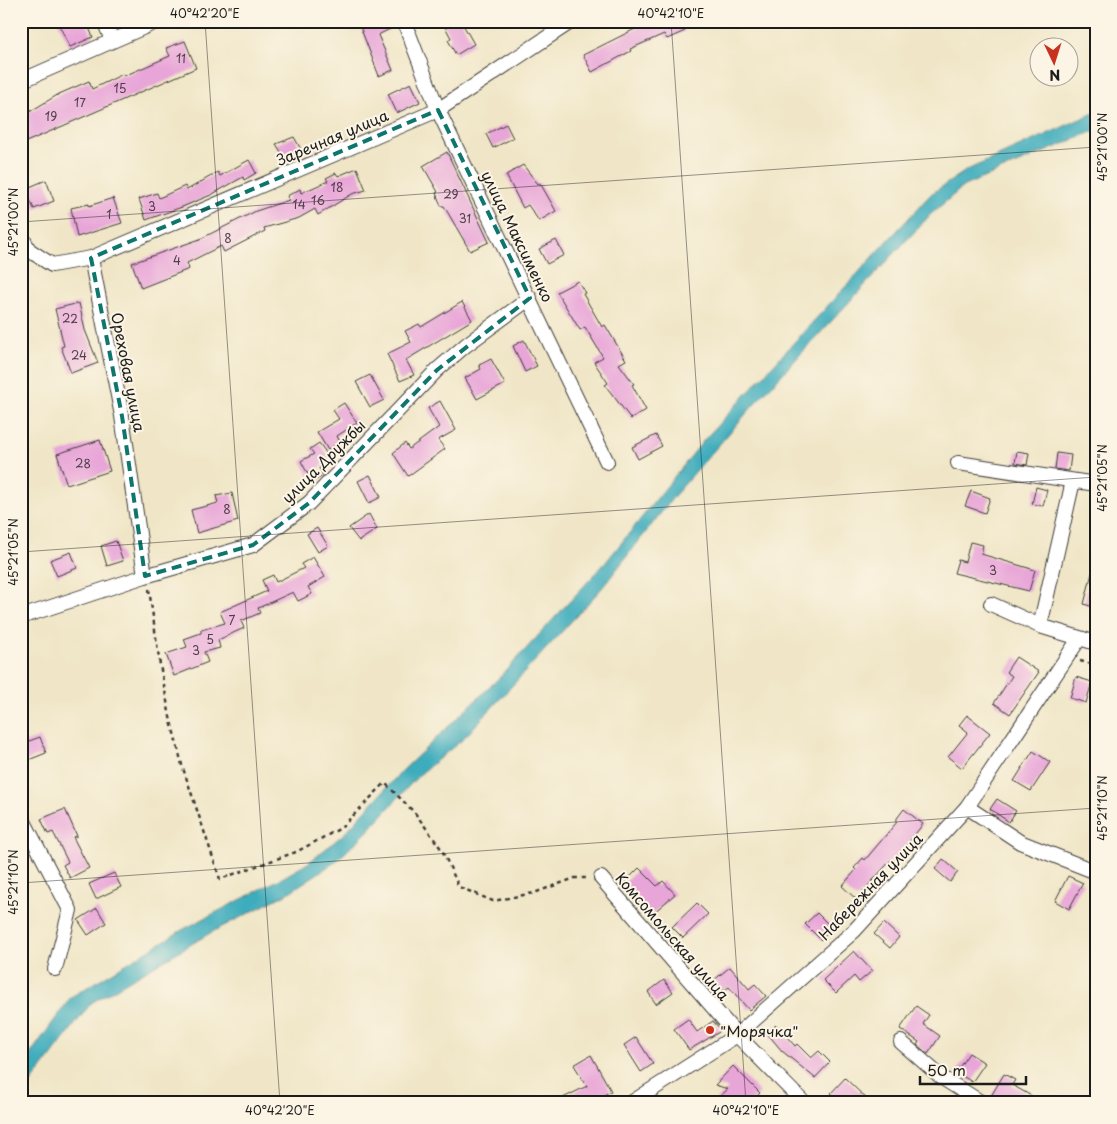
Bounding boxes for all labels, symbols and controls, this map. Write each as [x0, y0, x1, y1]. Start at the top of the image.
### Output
text: 40°42'20"E [170, 4, 240, 22]
text: 40°42'10"E [638, 4, 704, 22]
north arrow [1030, 38, 1080, 88]
house number: 11 [176, 49, 186, 67]
text: N [1049, 65, 1061, 86]
house number: 15 [113, 79, 127, 97]
house number: 17 [74, 93, 86, 111]
street label: Заречная улица [272, 103, 392, 171]
house number: 19 [45, 107, 57, 125]
text: 45°21'00"N [1093, 113, 1111, 181]
street label: улица Максименко [476, 166, 560, 306]
house number: 18 [331, 178, 343, 196]
house number: 29 [443, 185, 459, 203]
text: 45°21'00"N [4, 188, 22, 256]
house number: 16 [311, 191, 325, 209]
house number: 14 [292, 195, 306, 213]
house number: 3 [148, 197, 156, 215]
house number: 1 [106, 205, 112, 223]
house number: 31 [459, 209, 471, 227]
house number: 8 [224, 229, 232, 247]
house number: 4 [173, 251, 181, 269]
house number: 22 [62, 309, 78, 327]
street label: Ореховая улица [106, 310, 152, 434]
house number: 24 [71, 346, 87, 364]
street label: улица Дружбы [276, 414, 370, 508]
text: 45°21'05"N [1093, 444, 1111, 512]
house number: 28 [75, 454, 91, 472]
house number: 8 [223, 500, 231, 518]
text: 45°21'05"N [4, 518, 22, 586]
house number: 3 [989, 561, 997, 579]
house number: 7 [229, 611, 236, 629]
house number: 5 [206, 630, 214, 648]
house number: 3 [192, 641, 200, 659]
text: 45°21'10"N [1093, 775, 1111, 841]
street label: Набережная улица [813, 827, 928, 945]
text: 45°21'10"N [4, 849, 22, 915]
street label: Комсомольская улица [611, 867, 736, 1006]
place label: "Морячка" [720, 1019, 799, 1042]
marker: "Морячка" [704, 1024, 716, 1036]
scale bar [920, 1054, 1026, 1086]
text: 50 m [927, 1058, 966, 1081]
text: 40°42'20"E [245, 1101, 315, 1119]
text: 40°42'10"E [713, 1101, 779, 1119]

